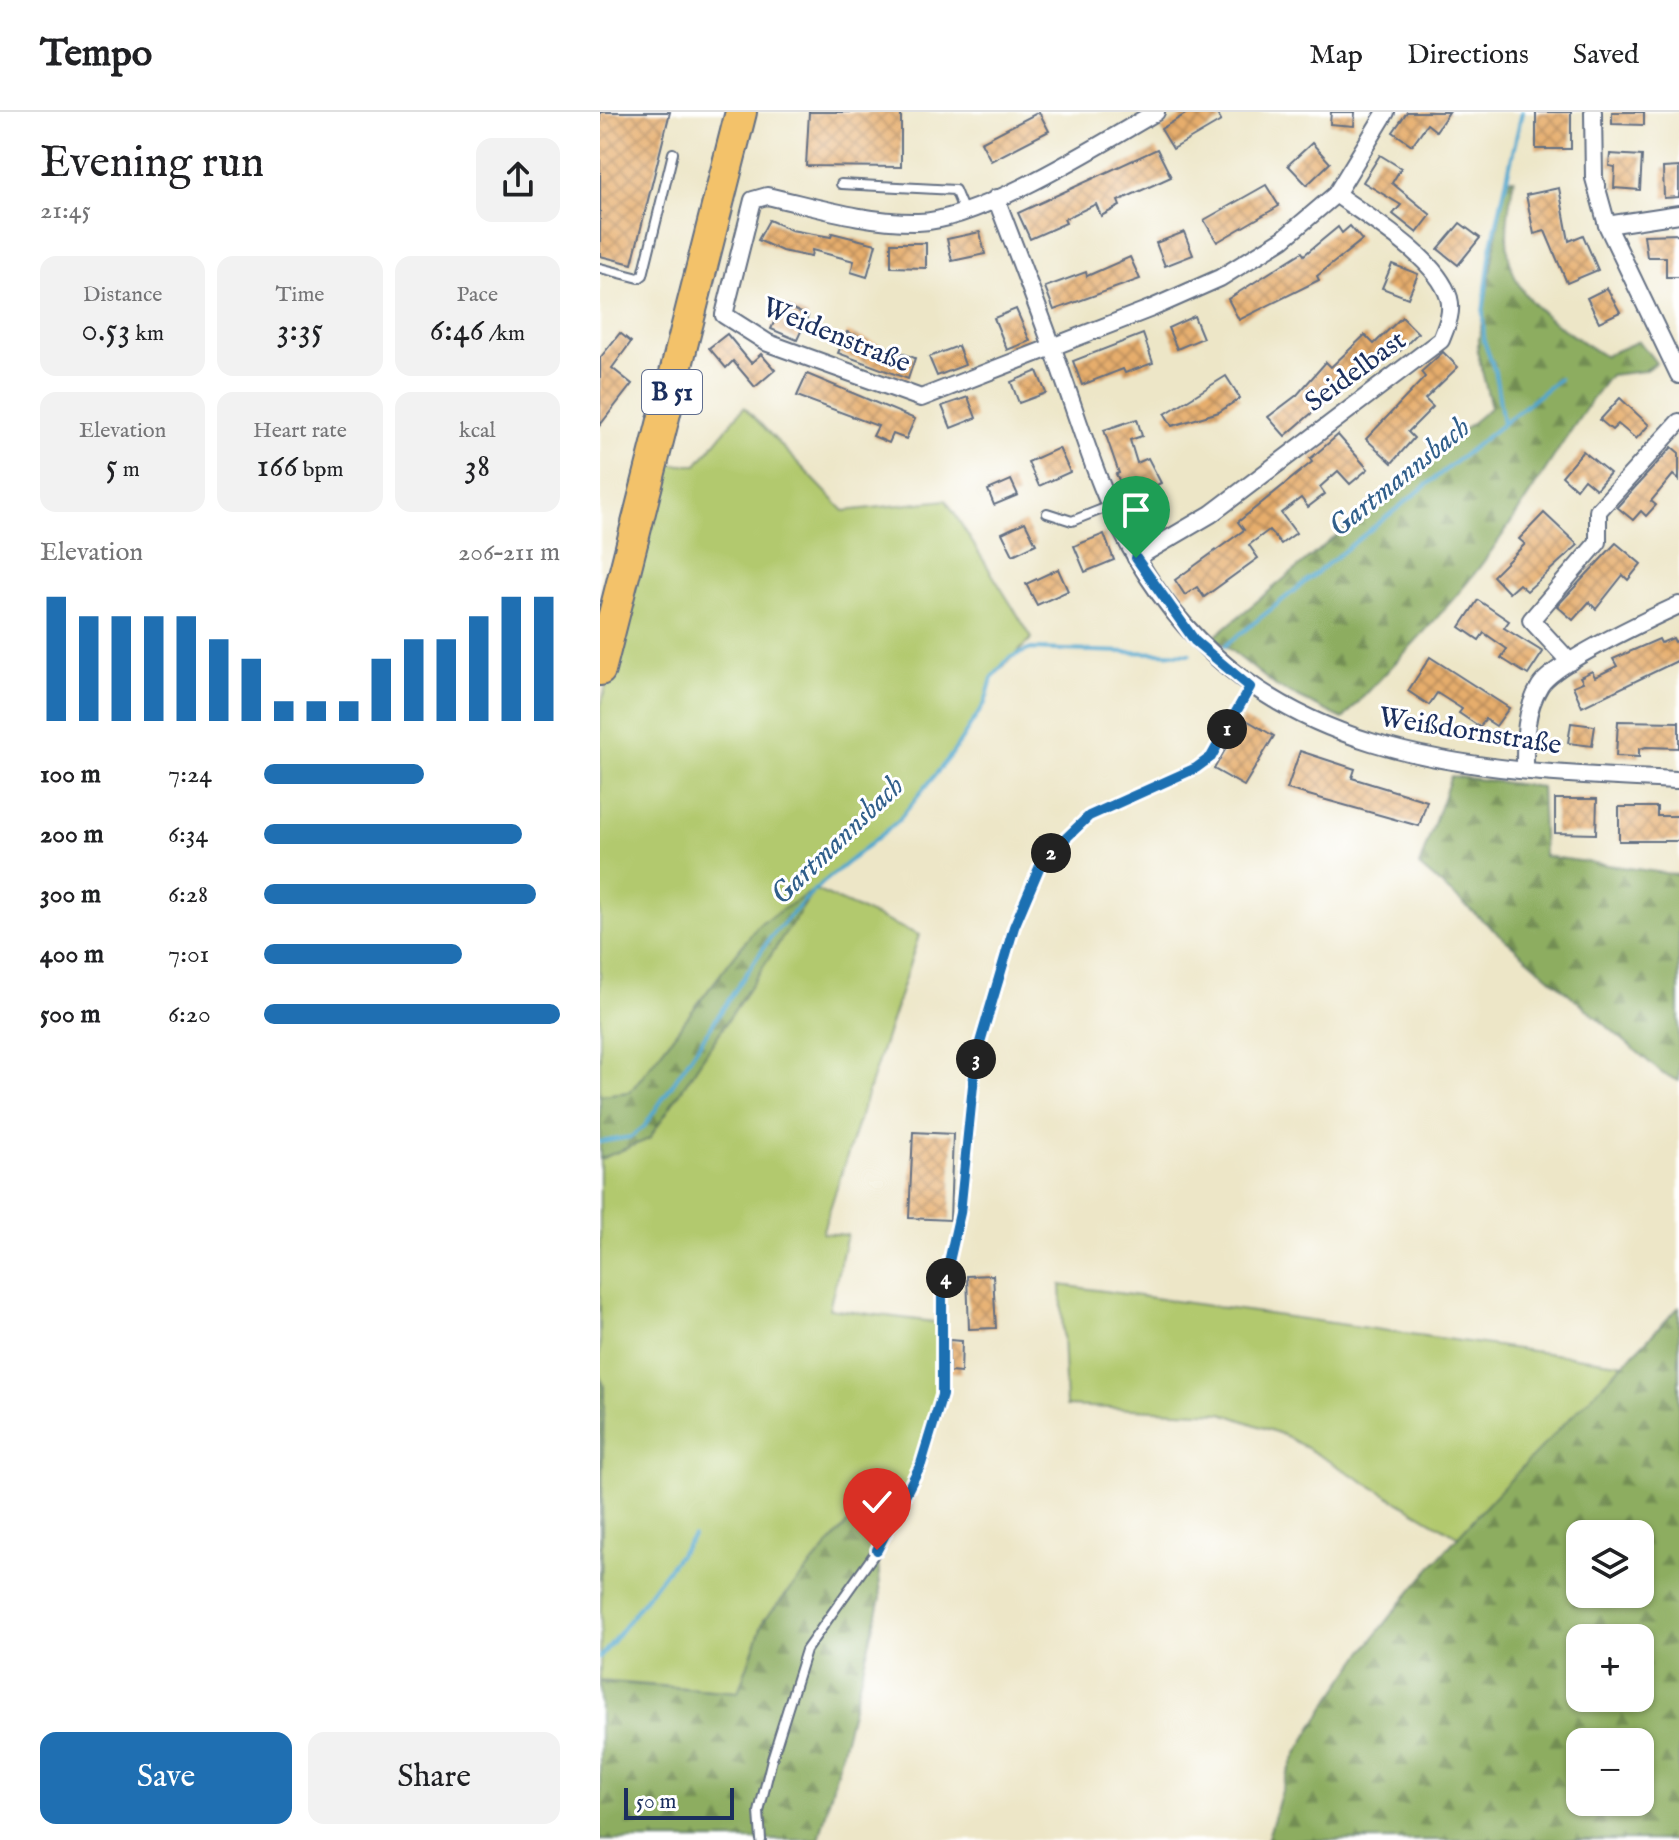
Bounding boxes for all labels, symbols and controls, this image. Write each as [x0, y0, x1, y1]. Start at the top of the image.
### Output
text: Tempo [40, 31, 152, 79]
text: Map [1309, 38, 1363, 73]
text: Directions [1407, 38, 1529, 73]
text: Saved [1573, 38, 1639, 73]
text: Evening run [40, 136, 264, 192]
button: share [476, 138, 560, 222]
text: 21:45 [40, 194, 91, 227]
text: Distance [83, 281, 162, 309]
text: Time [276, 281, 324, 309]
text: Pace [457, 281, 498, 309]
street label: Weidenstraße [757, 290, 916, 382]
text: 0.53 [81, 309, 130, 352]
text: 3:35 [277, 309, 323, 352]
text: 6:46 [430, 309, 484, 352]
text: km [130, 320, 164, 348]
text: /km [484, 320, 525, 348]
street label: Seidelbast [1299, 323, 1414, 420]
road number: B 51 [642, 370, 702, 414]
water label: Gartmannsbach [1322, 409, 1479, 547]
text: Elevation [79, 417, 166, 445]
text: Heart rate [253, 417, 347, 445]
text: kcal [459, 417, 496, 445]
text: 5 [106, 445, 118, 488]
text: 166 [257, 445, 298, 488]
text: 38 [464, 445, 490, 488]
text: m [118, 456, 140, 484]
text: bpm [298, 456, 343, 484]
pin [1102, 476, 1170, 558]
icon: arrive [1114, 488, 1158, 532]
text: Elevation [40, 536, 143, 569]
text: 206–211 m [458, 536, 560, 569]
street label: Weißdornstraße [1376, 700, 1564, 764]
pin: 1 [1207, 709, 1247, 749]
text: 1 [1223, 715, 1231, 743]
text: 100 m [40, 758, 101, 791]
text: 7:24 [168, 758, 212, 791]
water label: Gartmannsbach [763, 768, 913, 914]
text: 200 m [40, 818, 104, 851]
text: 6:34 [168, 818, 208, 851]
pin: 2 [1031, 833, 1071, 873]
text: 2 [1046, 839, 1056, 867]
text: 300 m [40, 878, 101, 911]
text: 6:28 [168, 878, 208, 911]
text: 400 m [40, 938, 104, 971]
text: 7:01 [168, 938, 209, 971]
text: 500 m [40, 998, 101, 1031]
text: 6:20 [168, 998, 211, 1031]
pin: 3 [956, 1039, 996, 1079]
text: 3 [972, 1045, 980, 1073]
pin: 4 [926, 1258, 966, 1298]
text: 4 [941, 1264, 951, 1292]
pin [843, 1468, 911, 1550]
icon: check [855, 1480, 899, 1524]
map controls [1566, 1520, 1654, 1816]
button: layers [1566, 1520, 1654, 1608]
button: + [1566, 1624, 1654, 1712]
button: − [1566, 1728, 1654, 1816]
button: Save [40, 1732, 292, 1824]
button: Share [308, 1732, 560, 1824]
scale bar [624, 1784, 734, 1820]
text: 50 m [636, 1788, 677, 1816]

